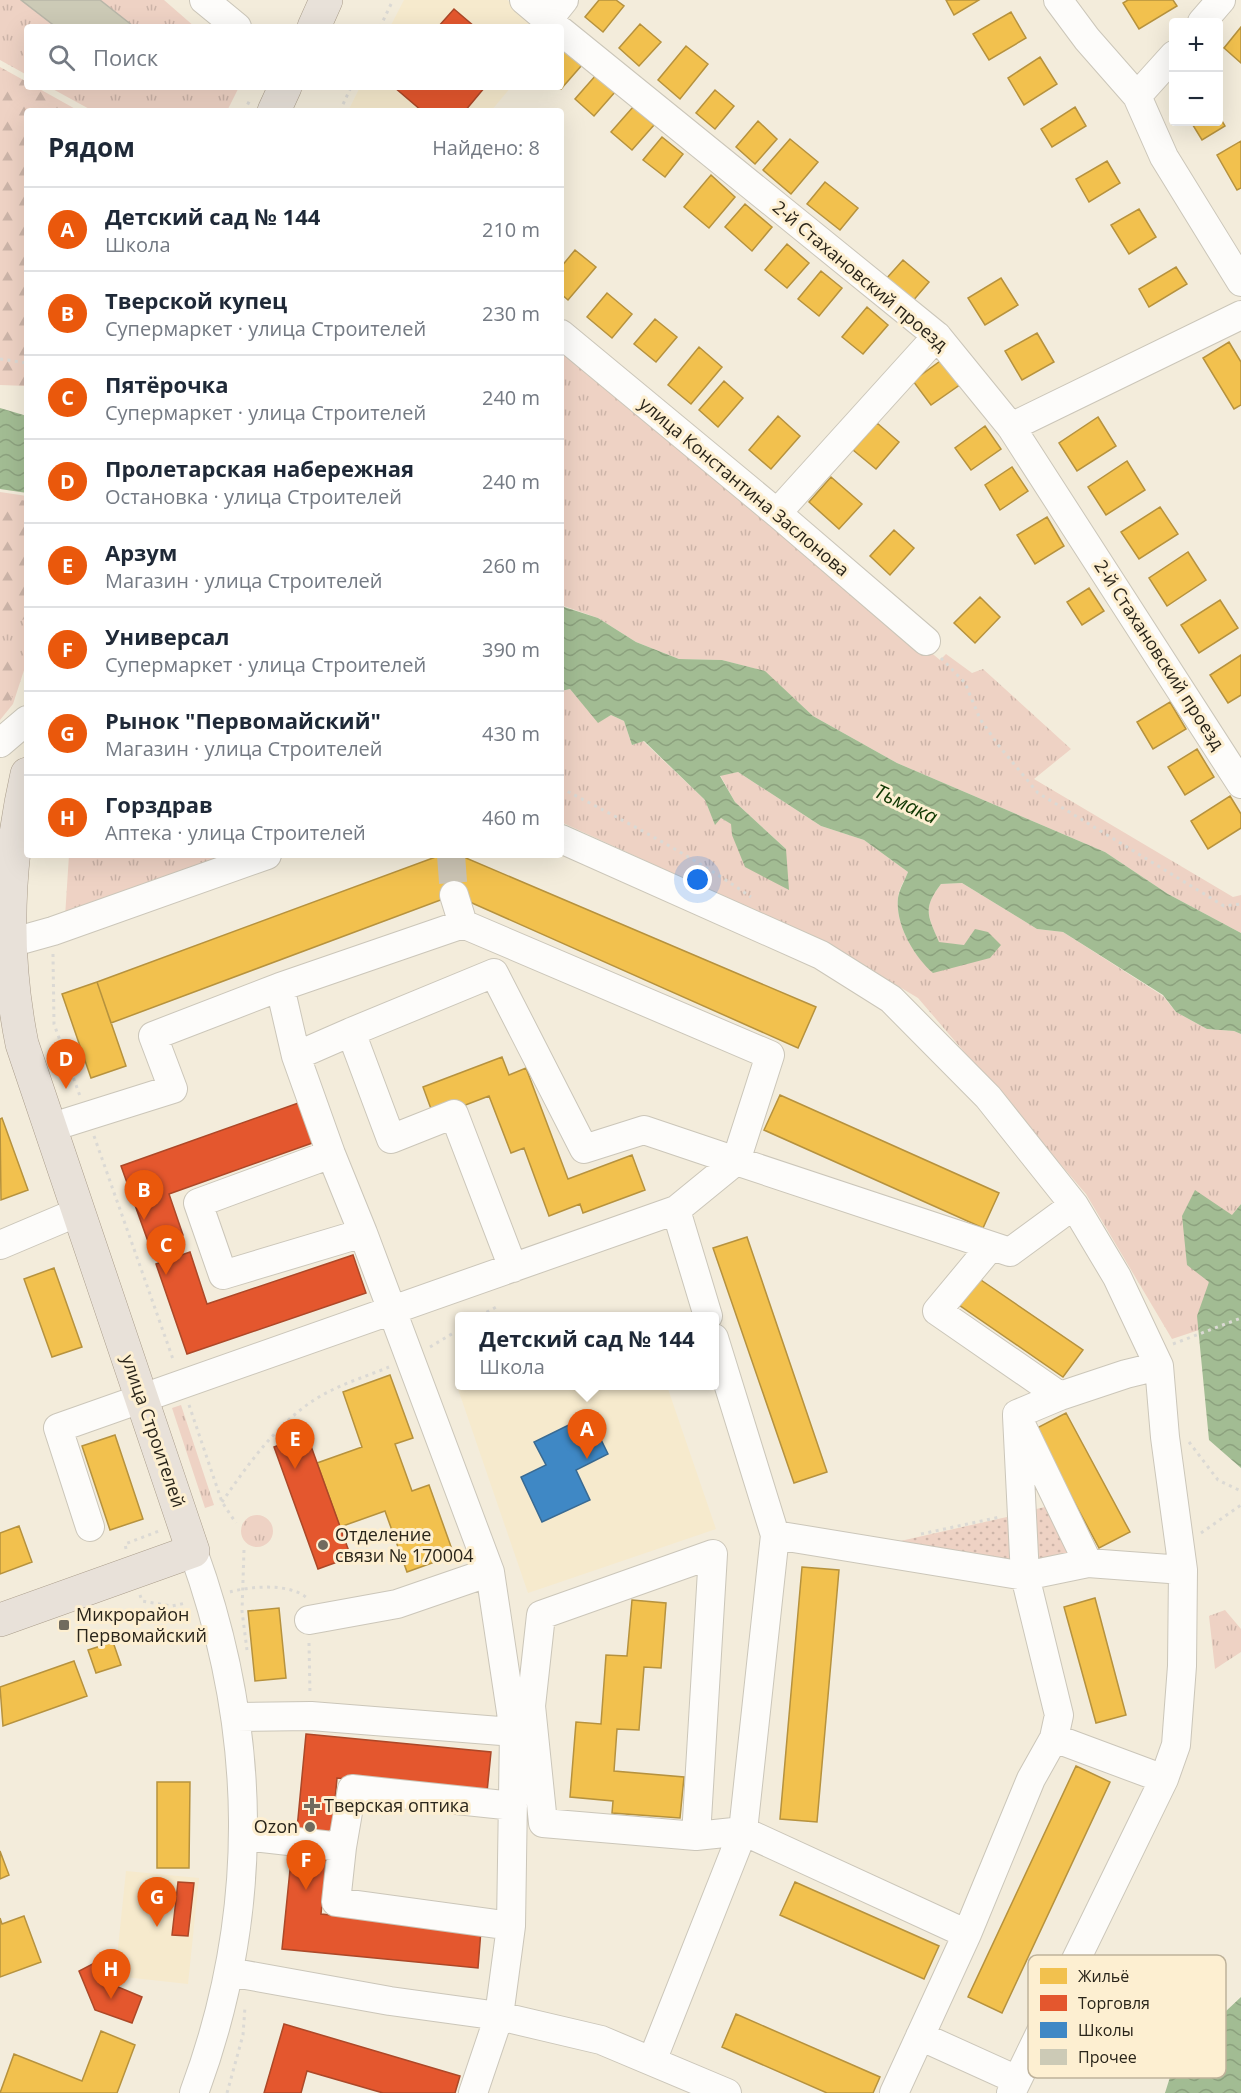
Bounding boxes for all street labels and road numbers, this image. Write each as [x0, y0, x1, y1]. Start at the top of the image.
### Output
street label: 2-й Стахановский проезд [768, 195, 953, 356]
street label: улица Константина Заслонова [635, 391, 855, 581]
street label: 2-й Стахановский проезд [1089, 555, 1230, 754]
street label: улица Строителей [117, 1351, 191, 1510]

